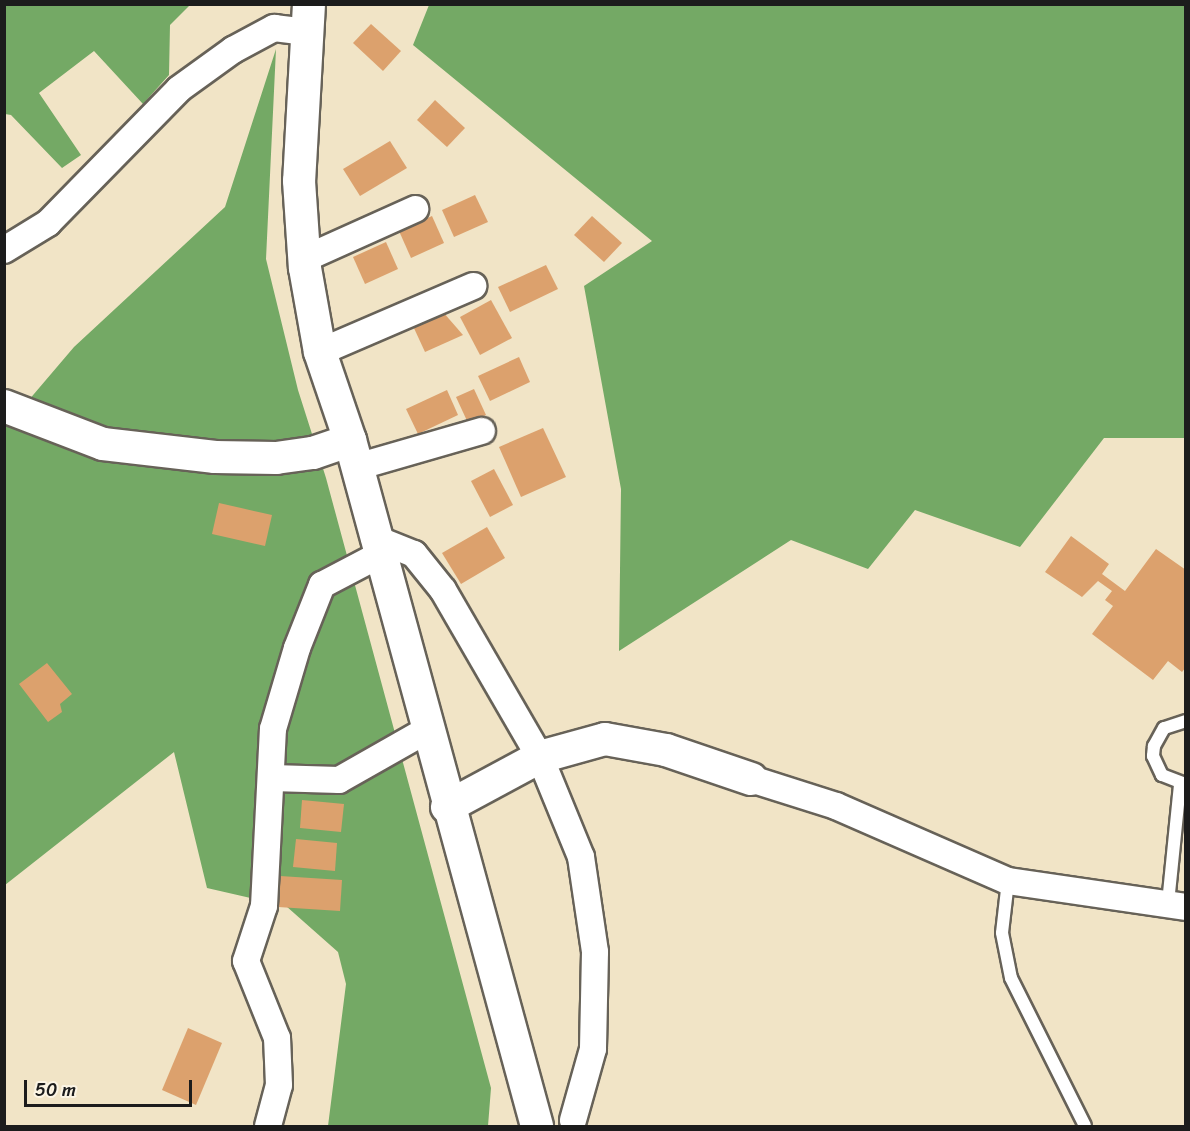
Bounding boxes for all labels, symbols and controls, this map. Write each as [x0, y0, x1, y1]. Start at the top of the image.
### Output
scale bar [27, 1068, 195, 1106]
text: 50 m [35, 1074, 76, 1106]

